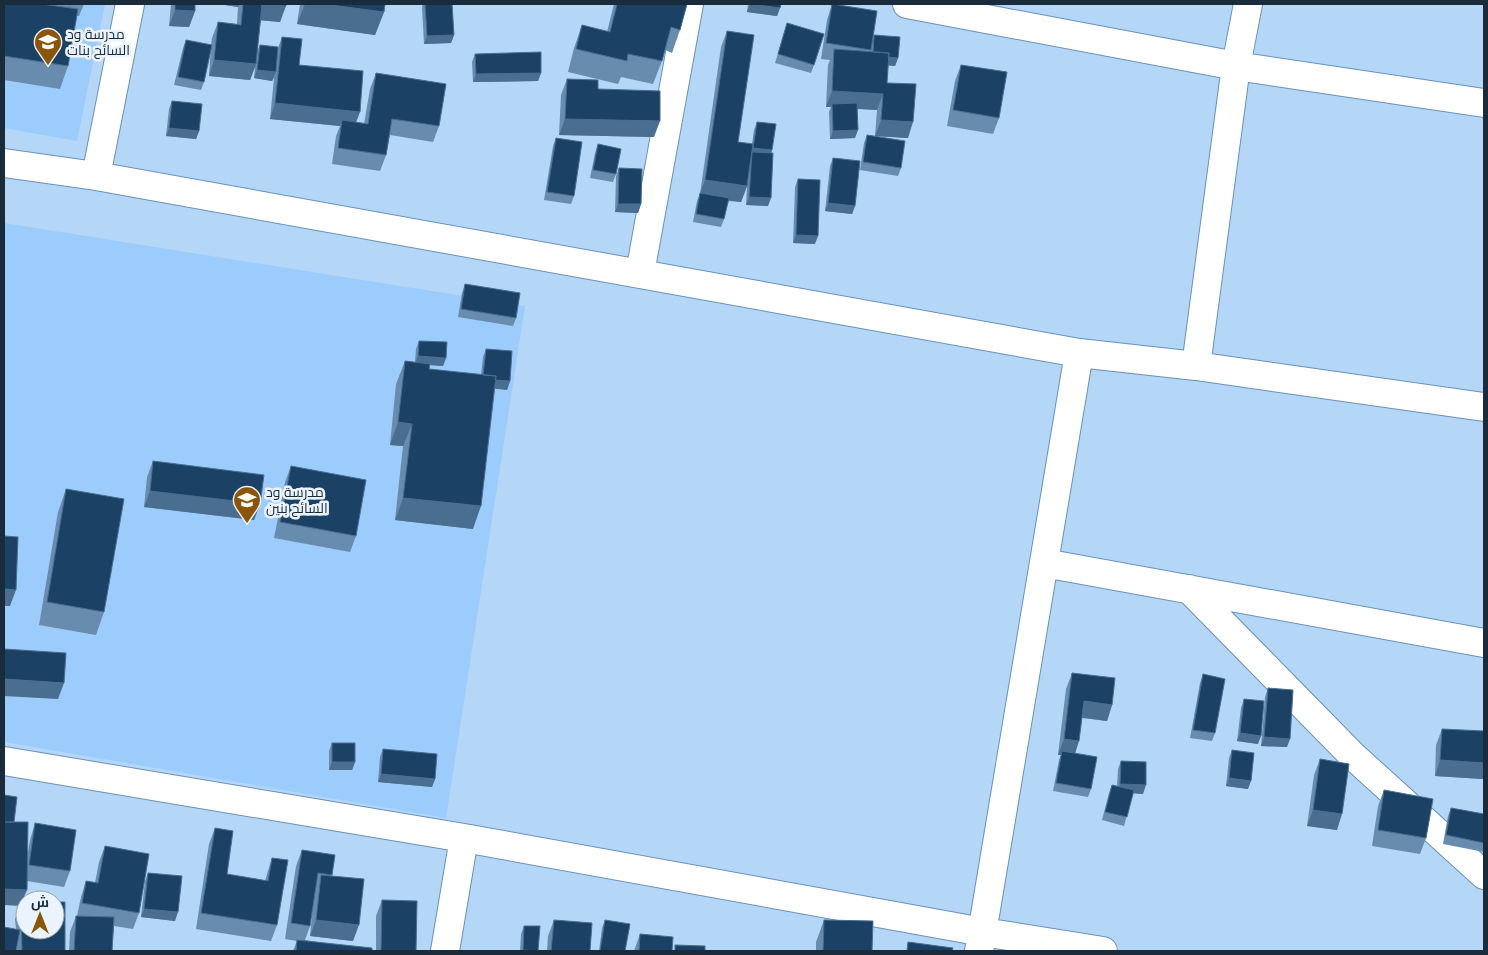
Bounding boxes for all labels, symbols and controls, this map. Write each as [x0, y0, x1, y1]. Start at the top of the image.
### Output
place label: مدرسة ود السائح بنات [67, 25, 130, 59]
school or university icon: مدرسة ود السائح بنات [33, 27, 63, 66]
place label: مدرسة ود السائح بنين [266, 483, 328, 517]
school or university icon: مدرسة ود السائح بنين [232, 485, 262, 524]
north arrow [15, 890, 65, 940]
text: ش [31, 893, 49, 911]

